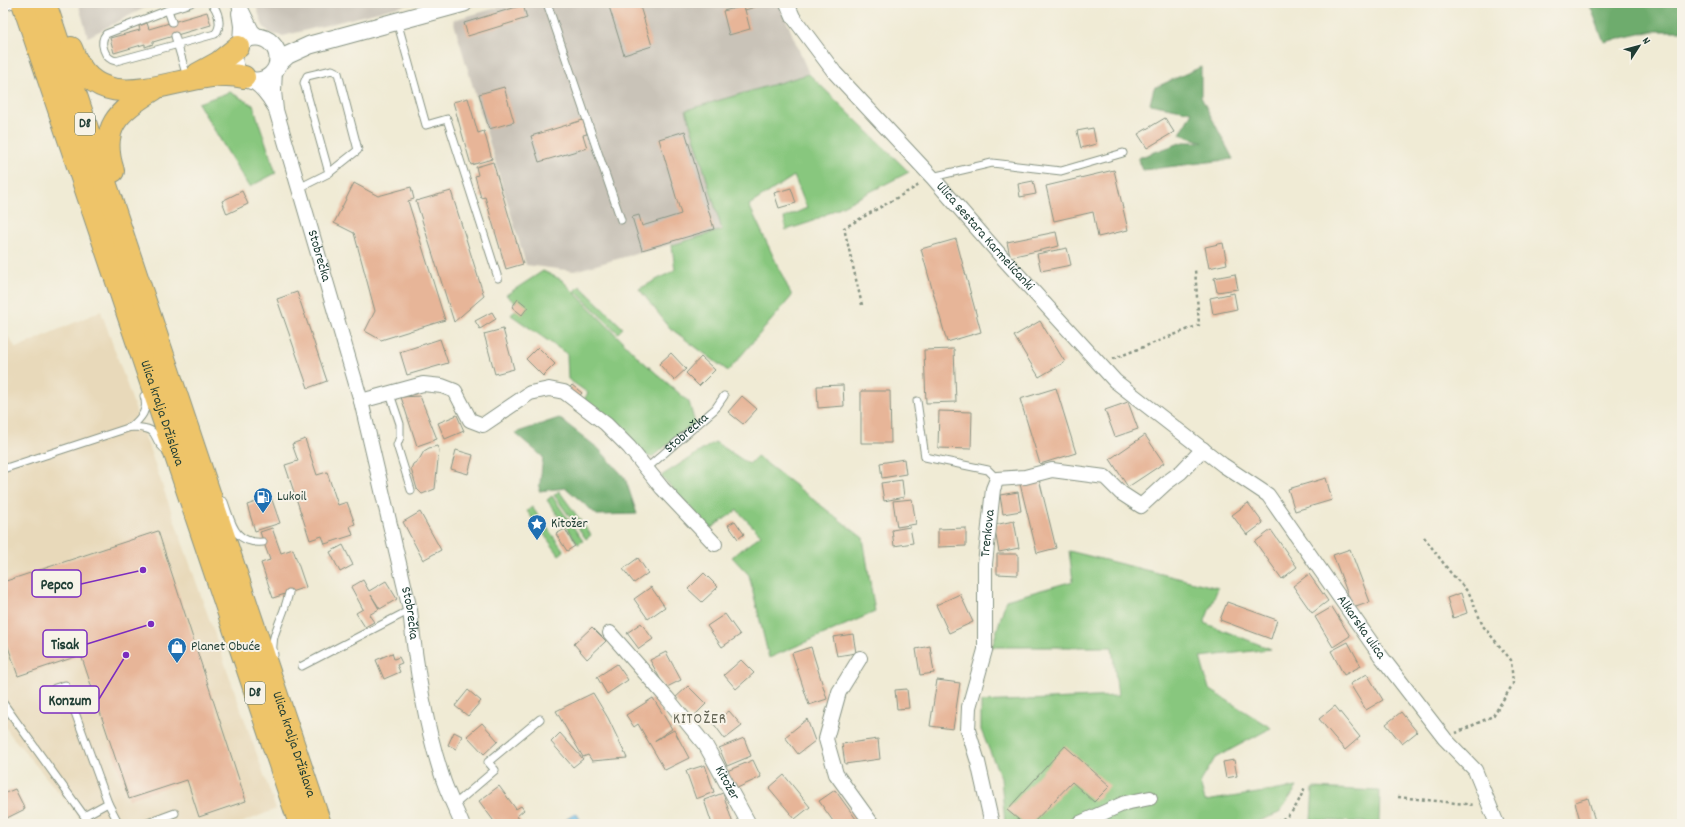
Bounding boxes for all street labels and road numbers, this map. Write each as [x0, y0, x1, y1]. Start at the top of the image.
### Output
road number: D8 [75, 113, 95, 135]
street label: Ulica sestara Karmelićanki [931, 178, 1039, 296]
street label: Stobrečka [302, 228, 336, 284]
street label: Ulica kralja Držislava [134, 358, 189, 469]
street label: Stobrečka [660, 408, 714, 459]
street label: Trenkova [976, 508, 1001, 558]
street label: Stobrečka [395, 585, 423, 641]
street label: Alkarska ulica [1331, 591, 1390, 664]
road number: D8 [245, 682, 265, 704]
street label: Ulica kralja Držislava [266, 689, 321, 800]
street label: Kitožer [709, 763, 745, 805]

